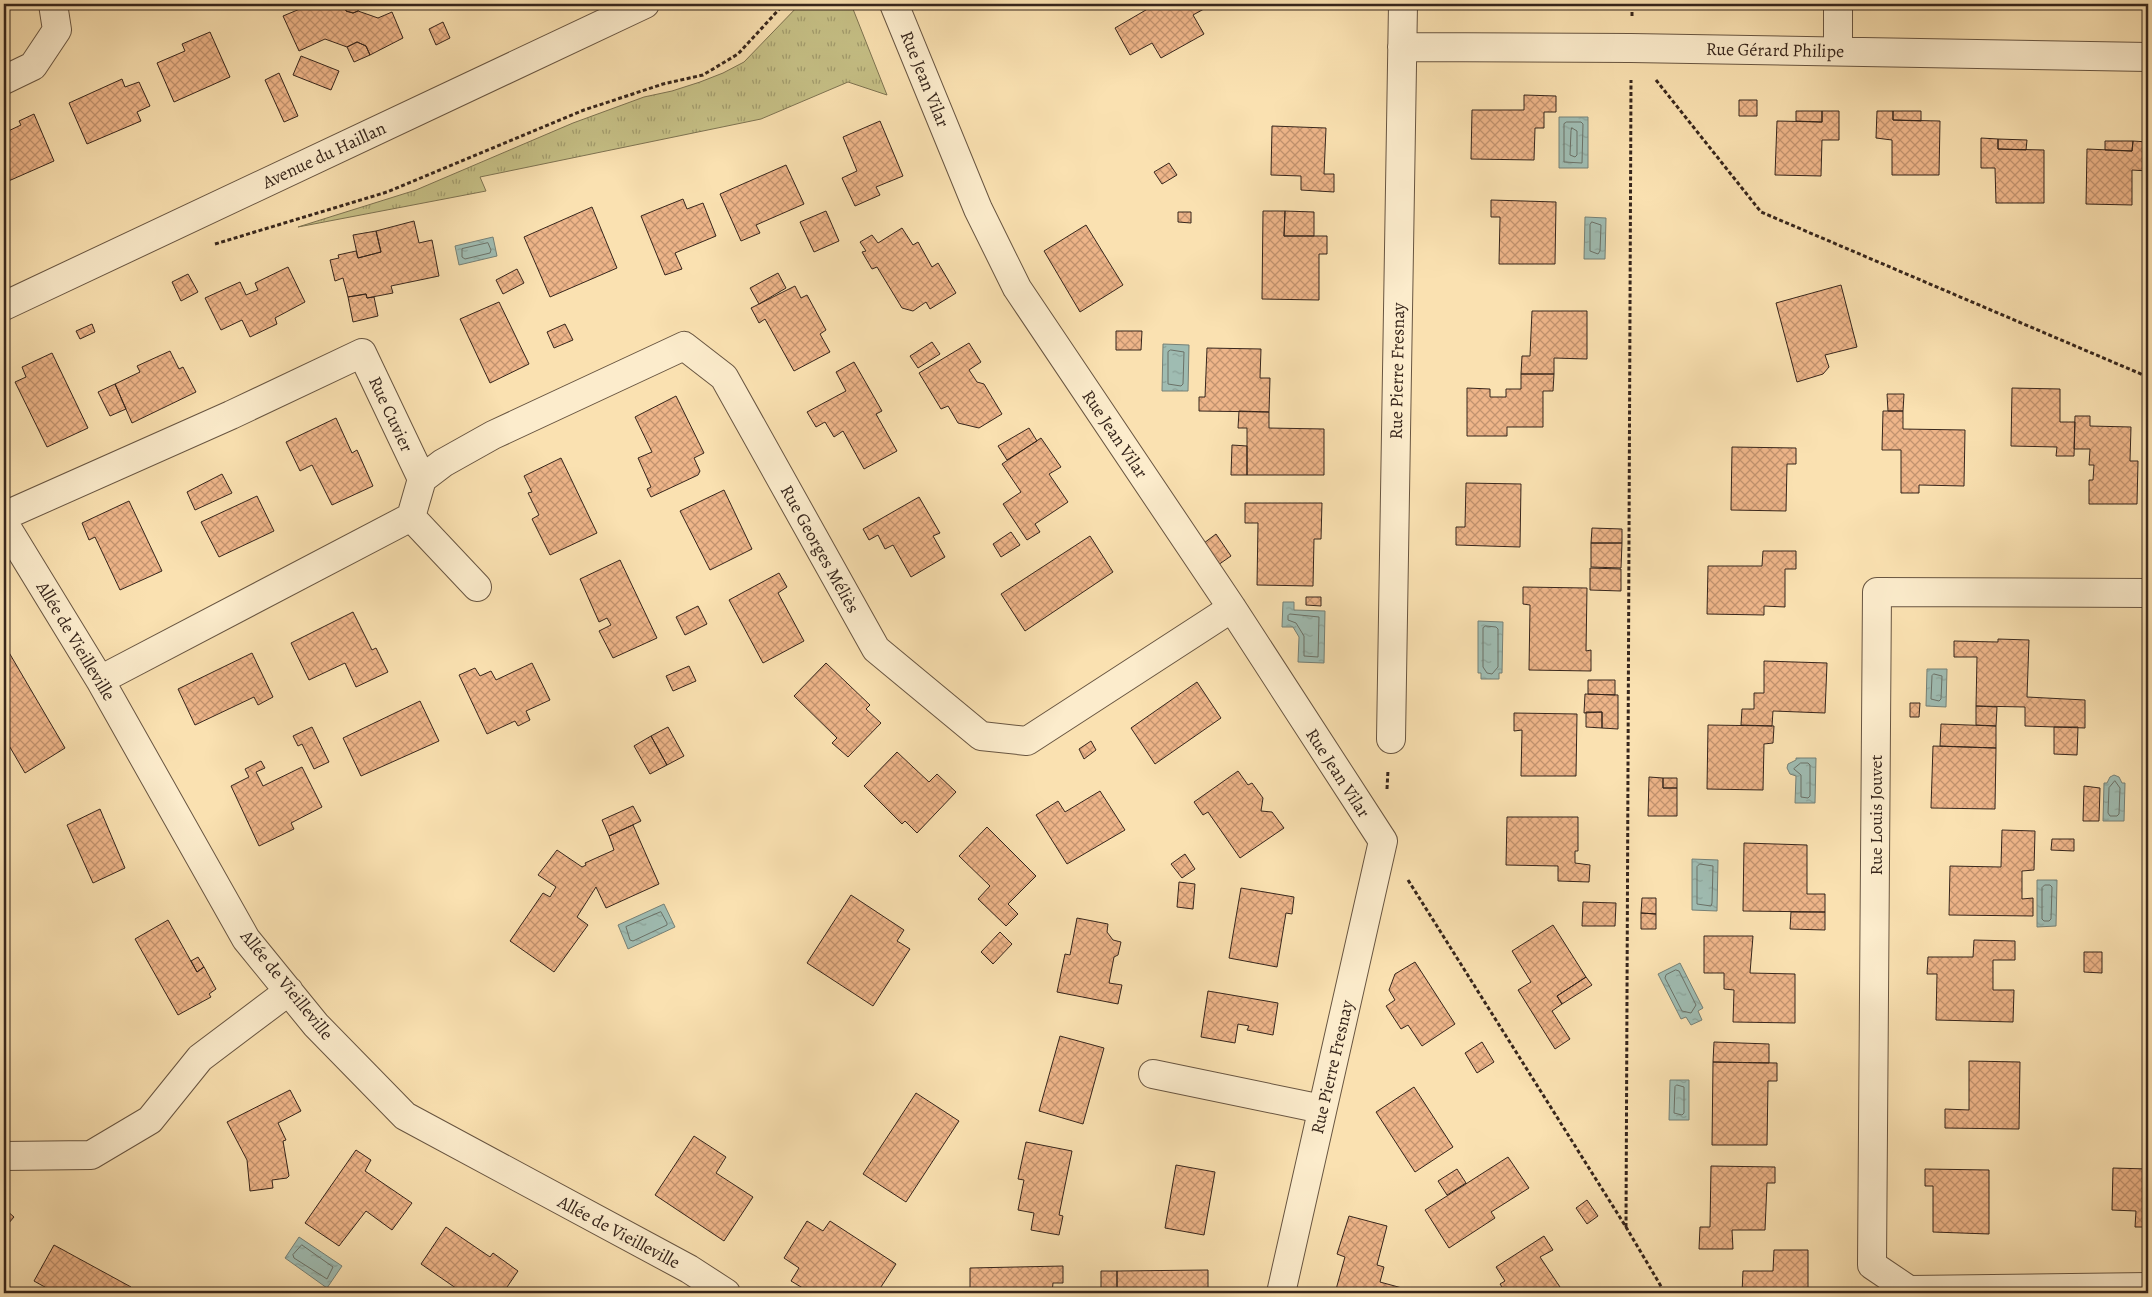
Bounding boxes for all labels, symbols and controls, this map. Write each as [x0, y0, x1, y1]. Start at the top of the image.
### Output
street label: Rue Jean Vilar [895, 27, 955, 131]
street label: Rue Gérard Philipe [1706, 37, 1844, 63]
street label: Avenue du Haillan [257, 116, 390, 195]
street label: Rue Pierre Fresnay [1384, 301, 1410, 440]
street label: Rue Cuvier [363, 372, 419, 456]
street label: Rue Jean Vilar [1077, 385, 1153, 483]
street label: Rue Georges Méliès [775, 481, 865, 617]
street label: Allée de Vieilleville [30, 576, 121, 705]
street label: Rue Jean Vilar [1300, 724, 1376, 822]
street label: Rue Louis Jouvet [1864, 754, 1888, 876]
street label: Allée de Vieilleville [235, 924, 339, 1045]
street label: Rue Pierre Fresnay [1305, 997, 1359, 1136]
street label: Allée de Vieilleville [553, 1189, 684, 1274]

